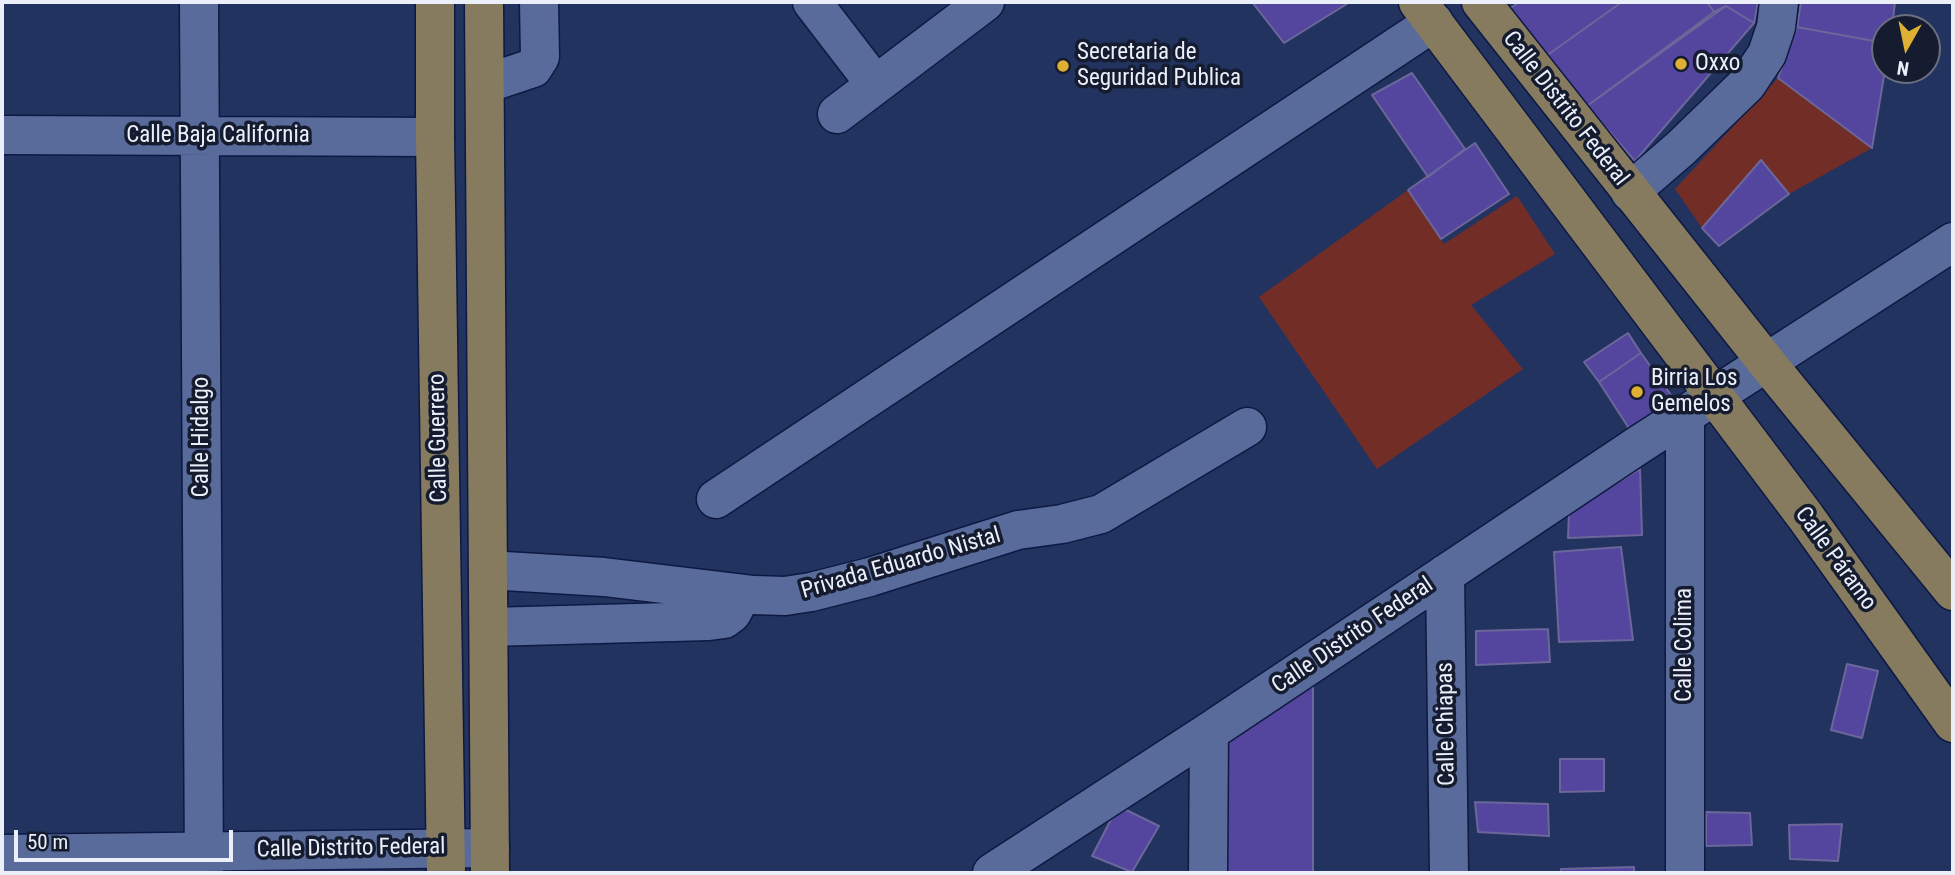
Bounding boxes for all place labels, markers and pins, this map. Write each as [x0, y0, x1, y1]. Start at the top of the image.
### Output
place label: Secretaria de Seguridad Publica [1077, 39, 1241, 93]
place label: Oxxo [1695, 50, 1740, 78]
marker: Oxxo [1673, 56, 1689, 72]
marker: Secretaria de Seguridad Publica [1055, 58, 1071, 74]
place label: Birria Los Gemelos [1651, 365, 1737, 419]
marker: Birria Los Gemelos [1629, 384, 1645, 400]

